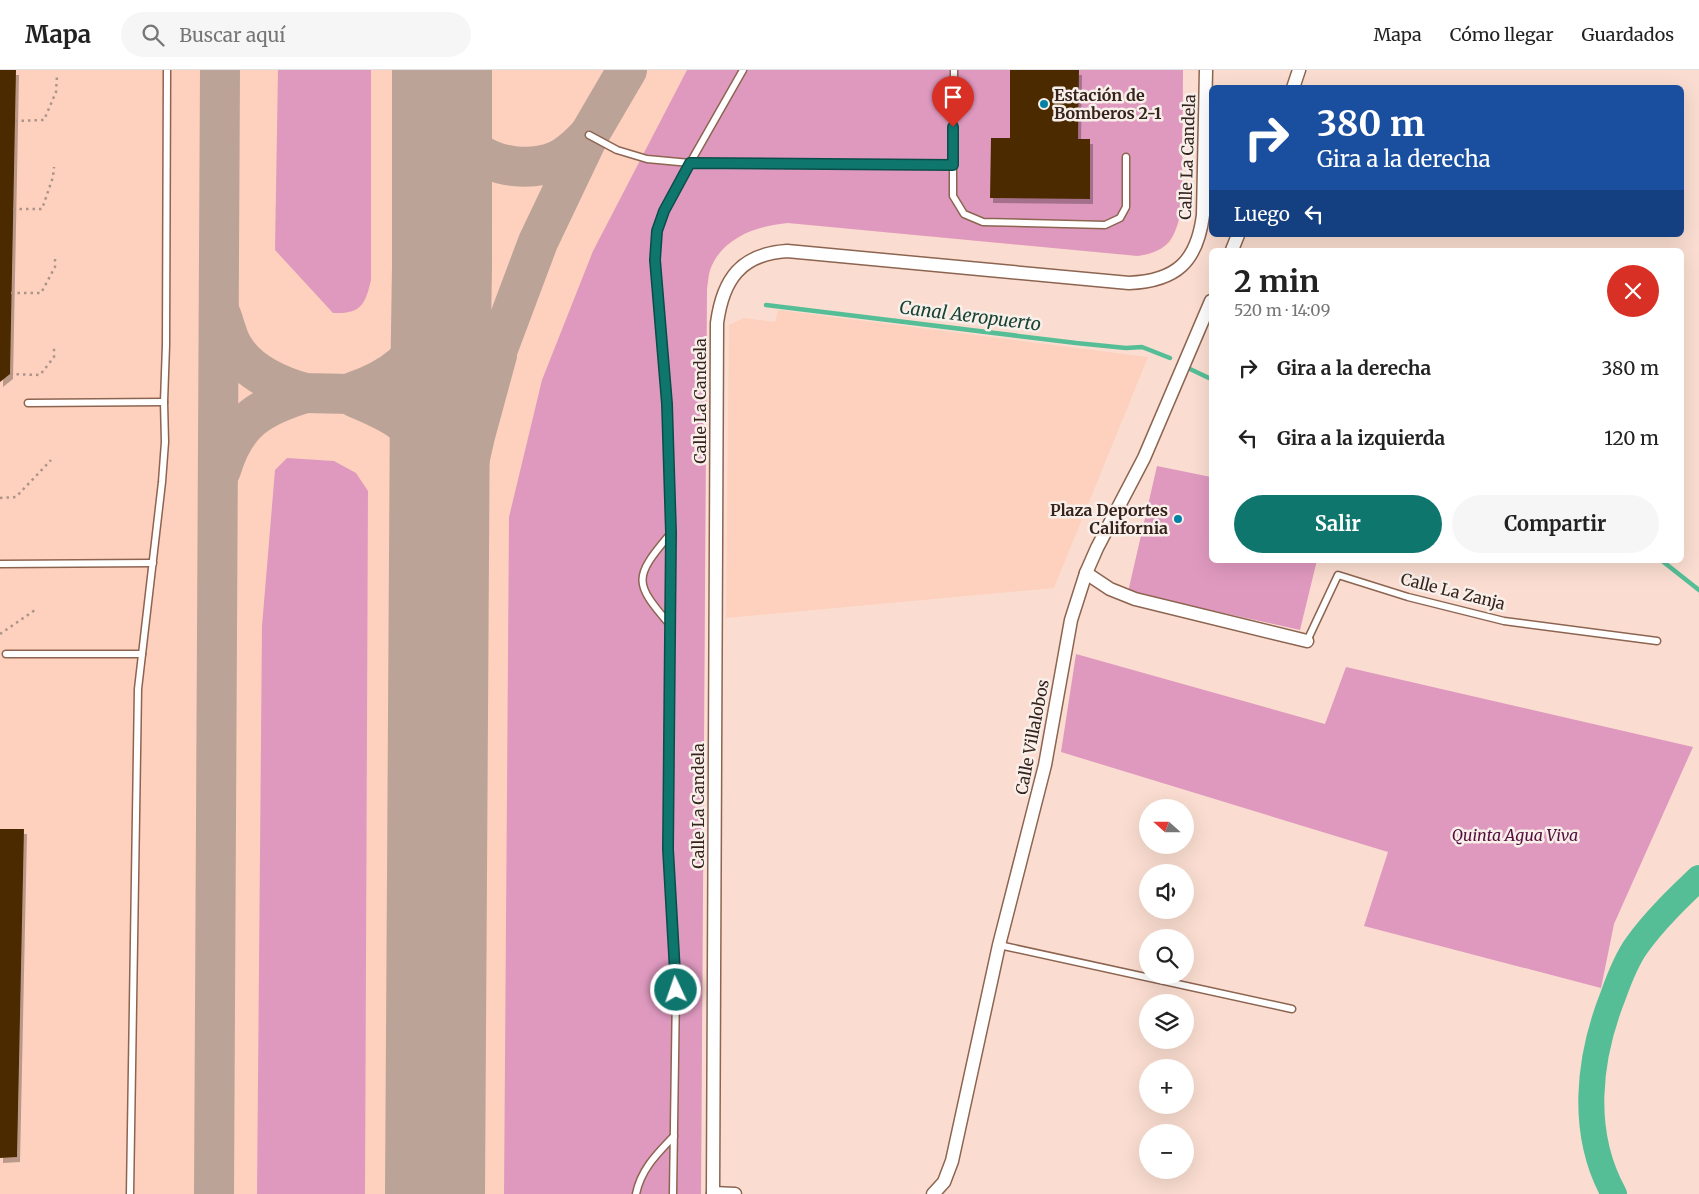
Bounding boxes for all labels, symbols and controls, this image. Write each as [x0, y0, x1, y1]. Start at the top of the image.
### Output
search box [121, 12, 471, 57]
text: Mapa [25, 19, 91, 50]
icon: search [139, 21, 167, 49]
text: Buscar aquí [179, 23, 285, 47]
text: Mapa [1373, 23, 1422, 46]
text: Cómo llegar [1450, 23, 1553, 46]
text: Guardados [1581, 23, 1674, 46]
pin [932, 76, 974, 127]
icon: arrive [939, 83, 967, 111]
place label: Estación de Bomberos 2-1 [1054, 85, 1162, 123]
street label: Calle La Candela [1175, 94, 1199, 220]
marker: Estación de Bomberos 2-1 [1038, 98, 1050, 110]
text: 380 m [1317, 102, 1425, 146]
icon: right [1234, 105, 1299, 170]
text: Gira a la derecha [1317, 145, 1491, 173]
icon: left [1300, 200, 1328, 228]
text: Luego [1234, 202, 1290, 226]
text: 2 min [1234, 262, 1319, 300]
button: close [1607, 265, 1659, 317]
water label: Canal Aeropuerto [898, 295, 1042, 336]
text: 520 m · 14:09 [1234, 300, 1330, 320]
street label: Calle La Candela [690, 338, 710, 464]
icon: right [1234, 354, 1262, 382]
text: Gira a la derecha [1277, 356, 1431, 380]
text: 380 m [1601, 356, 1659, 380]
icon: left [1234, 424, 1262, 452]
text: Gira a la izquierda [1277, 426, 1445, 450]
text: 120 m [1604, 426, 1659, 450]
button: Salir [1234, 495, 1442, 553]
button: Compartir [1452, 495, 1659, 553]
place label: Plaza Deportes California [1050, 500, 1168, 538]
marker: Plaza Deportes California [1172, 513, 1184, 525]
street label: Calle La Zanja [1399, 568, 1508, 614]
street label: Calle Villalobos [1011, 677, 1053, 796]
street label: Calle La Candela [688, 743, 708, 869]
north arrow [1139, 799, 1194, 854]
map controls [1139, 799, 1194, 1179]
park label: Quinta Agua Viva [1452, 825, 1578, 845]
button: sound [1139, 864, 1194, 919]
button: search [1139, 929, 1194, 984]
position arrow [649, 963, 701, 1015]
button: layers [1139, 994, 1194, 1049]
button: + [1139, 1059, 1194, 1114]
button: − [1139, 1124, 1194, 1179]

